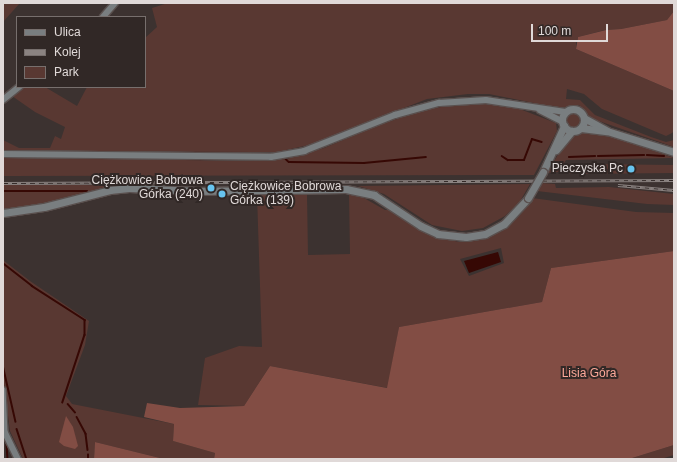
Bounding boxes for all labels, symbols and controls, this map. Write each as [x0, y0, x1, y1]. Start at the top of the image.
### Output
legend [16, 16, 146, 88]
scale bar [533, 16, 610, 42]
text: 100 m [538, 24, 571, 38]
text: Ulica [54, 25, 81, 39]
text: Kolej [54, 45, 81, 59]
text: Park [54, 65, 79, 79]
place label: Pieczyska Pc [552, 162, 623, 176]
marker: Pieczyska Pc [626, 164, 636, 174]
place label: Ciężkowice Bobrowa Górka (240) [92, 174, 203, 202]
place label: Ciężkowice Bobrowa Górka (139) [230, 180, 341, 208]
marker: Ciężkowice Bobrowa Górka (240) [206, 183, 216, 193]
marker: Ciężkowice Bobrowa Górka (139) [217, 189, 227, 199]
park label: Lisia Góra [562, 367, 616, 381]

